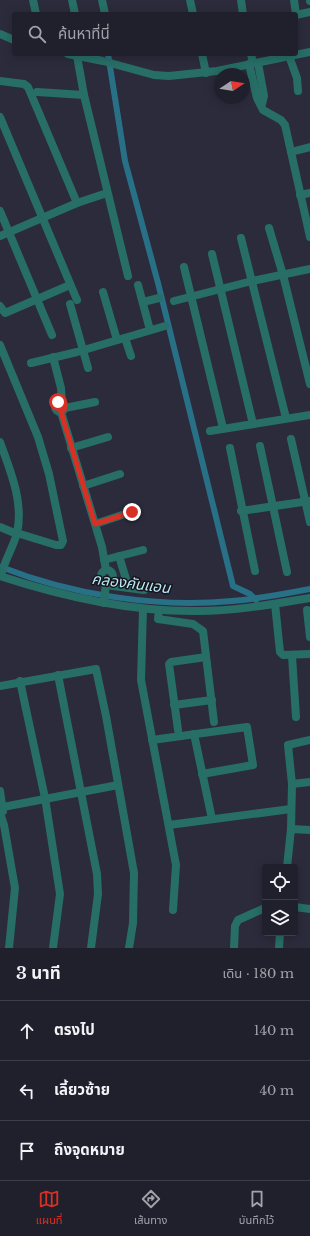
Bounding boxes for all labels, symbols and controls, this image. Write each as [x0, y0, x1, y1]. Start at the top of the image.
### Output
search box [12, 12, 298, 56]
icon: search [26, 23, 48, 45]
text: ค้นหาที่นี่ [58, 24, 110, 43]
north arrow [214, 68, 250, 104]
route start [49, 393, 67, 411]
route end [123, 503, 141, 521]
water label: คลองคันแอน [91, 569, 172, 597]
map controls [262, 864, 298, 936]
button: locate [262, 864, 298, 900]
button: layers [262, 900, 298, 936]
text: 3 นาที [16, 963, 61, 984]
text: เดิน · 180 m [223, 965, 294, 982]
icon: ahead [16, 1020, 38, 1042]
text: ตรงไป [54, 1020, 95, 1039]
text: 140 m [254, 1022, 294, 1039]
icon: left [16, 1080, 38, 1102]
text: เลี้ยวซ้าย [54, 1080, 110, 1099]
text: 40 m [259, 1082, 294, 1099]
icon: arrive [16, 1140, 38, 1162]
text: ถึงจุดหมาย [54, 1140, 125, 1159]
tab: แผนที่ [36, 1188, 63, 1229]
tab: เส้นทาง [134, 1188, 167, 1229]
tab: บันทึกไว้ [239, 1188, 274, 1229]

